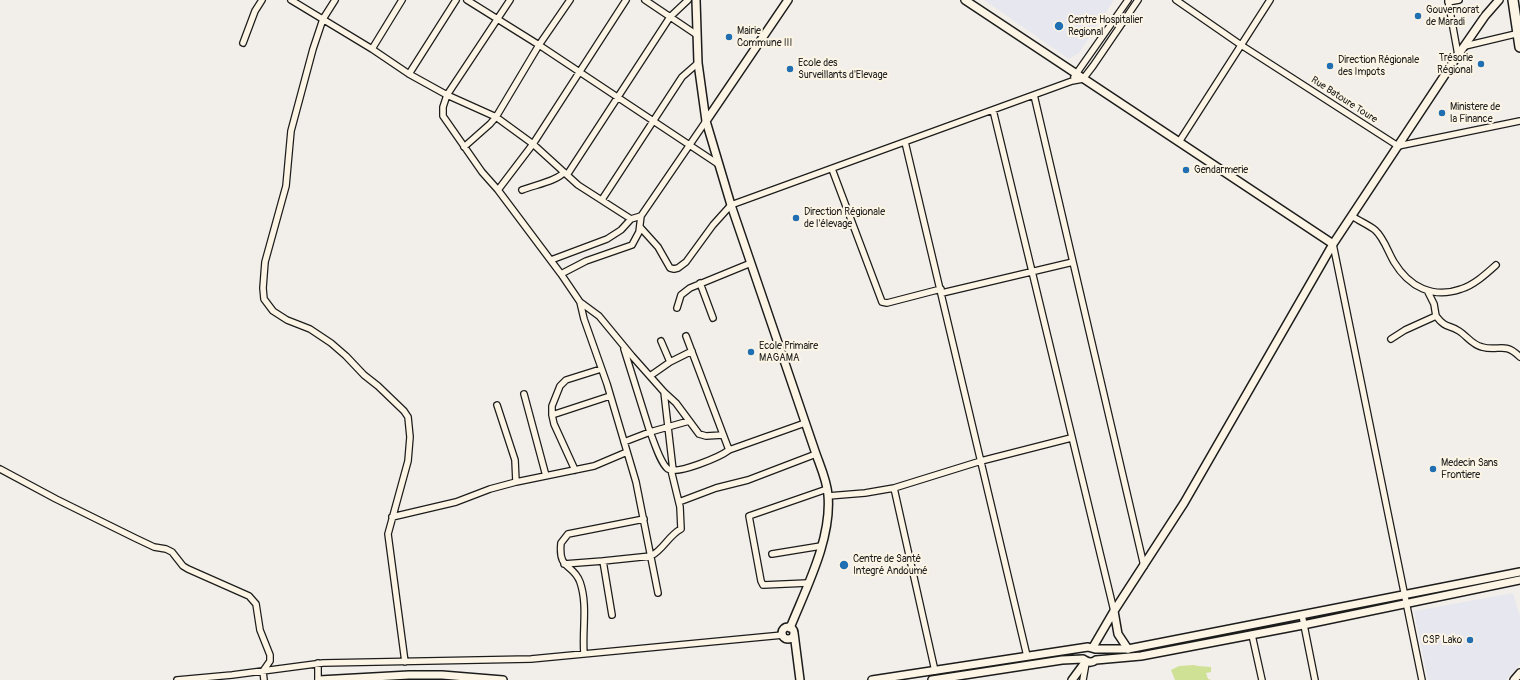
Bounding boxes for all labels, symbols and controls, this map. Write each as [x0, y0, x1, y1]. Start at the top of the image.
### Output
place label: Gouvernorat de Maradi [1426, 4, 1479, 28]
marker: Gouvernorat de Maradi [1413, 11, 1423, 21]
place label: Centre Hospitalier Regional [1068, 14, 1143, 38]
marker: Centre Hospitalier Regional [1053, 20, 1065, 32]
place label: Mairie Commune III [737, 25, 792, 48]
marker: Mairie Commune III [724, 32, 734, 42]
place label: Trésorie Régional [1437, 52, 1473, 76]
place label: Direction Régionale des Impots [1338, 54, 1419, 78]
place label: Ecole des Surveillants d'Elevage [798, 57, 887, 80]
marker: Trésorie Régional [1476, 59, 1486, 69]
marker: Direction Régionale des Impots [1325, 61, 1335, 71]
marker: Ecole des Surveillants d'Elevage [785, 64, 795, 74]
street label: Rue Batoure Toure [1309, 74, 1379, 126]
place label: Ministere de la Finance [1450, 101, 1500, 124]
marker: Ministere de la Finance [1437, 108, 1447, 118]
place label: Gendarmerie [1194, 164, 1248, 176]
marker: Gendarmerie [1181, 165, 1191, 175]
place label: Direction Régionale de l'élevage [804, 206, 885, 230]
marker: Direction Régionale de l'élevage [791, 213, 801, 223]
place label: Ecole Primaire MAGAMA [759, 340, 818, 364]
marker: Ecole Primaire MAGAMA [746, 347, 756, 357]
place label: Medecin Sans Frontiere [1441, 457, 1498, 480]
marker: Medecin Sans Frontiere [1428, 464, 1438, 474]
place label: Centre de Santé Integré Andoumé [853, 553, 928, 576]
marker: Centre de Santé Integré Andoumé [838, 559, 850, 571]
place label: CSP Lako [1422, 634, 1462, 646]
marker: CSP Lako [1465, 635, 1475, 645]

